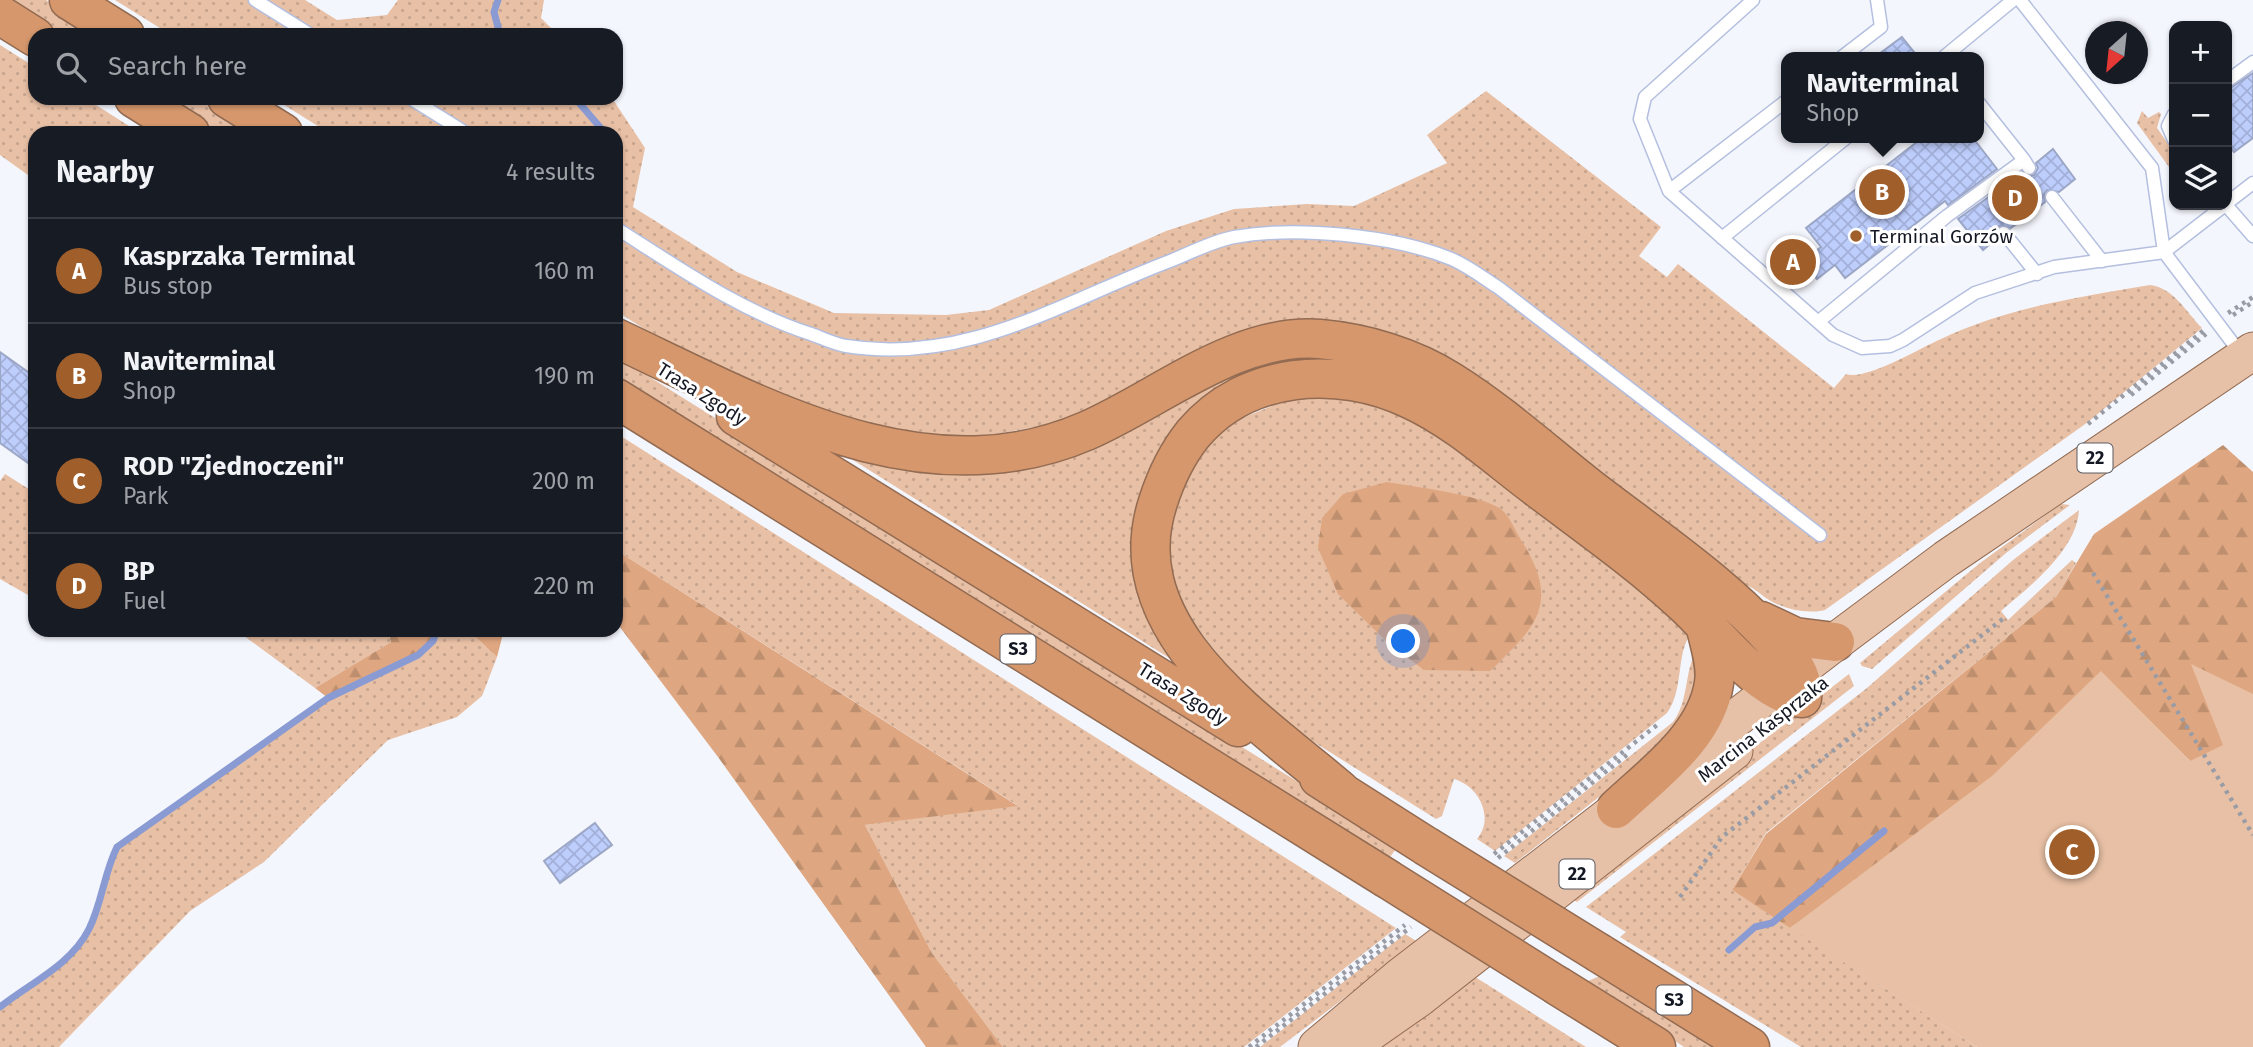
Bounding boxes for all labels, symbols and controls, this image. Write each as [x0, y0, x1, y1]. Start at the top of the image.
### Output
north arrow [2085, 21, 2148, 84]
map controls [2169, 21, 2232, 210]
button: + [2169, 21, 2232, 84]
search box [28, 28, 623, 105]
icon: search [52, 48, 90, 86]
text: Search here [108, 51, 247, 82]
popup [1781, 52, 1984, 143]
text: Naviterminal [1806, 68, 1959, 99]
button: − [2169, 84, 2232, 147]
text: Shop [1806, 99, 1860, 127]
button: layers [2169, 147, 2232, 210]
text: Nearby [56, 154, 154, 190]
text: 4 results [506, 158, 595, 186]
pin: B [1859, 166, 1905, 218]
pin: D [1992, 172, 2038, 224]
place label: Terminal Gorzów [1870, 225, 2013, 248]
marker: Terminal Gorzów [1848, 228, 1864, 244]
pin: A [1770, 236, 1816, 288]
text: Kasprzaka Terminal [123, 241, 355, 272]
text: A [72, 257, 86, 285]
text: 160 m [534, 257, 595, 285]
text: Bus stop [123, 272, 213, 300]
text: Naviterminal [123, 346, 275, 377]
street label: Trasa Zgody [653, 357, 751, 431]
text: B [72, 362, 86, 390]
text: 190 m [534, 362, 595, 390]
text: Shop [123, 377, 176, 405]
road number: 22 [2078, 444, 2112, 472]
text: ROD "Zjednoczeni" [123, 451, 344, 482]
text: C [72, 467, 86, 495]
text: 200 m [532, 467, 595, 495]
text: Park [123, 482, 168, 510]
text: BP [123, 556, 155, 587]
text: D [72, 572, 86, 600]
text: 220 m [534, 572, 595, 600]
text: Fuel [123, 587, 166, 615]
your location [1386, 624, 1420, 658]
road number: S3 [1000, 634, 1036, 664]
street label: Trasa Zgody [1134, 657, 1232, 731]
street label: Marcina Kasprzaka [1693, 671, 1833, 787]
pin: C [2049, 826, 2095, 878]
road number: 22 [1560, 860, 1594, 888]
road number: S3 [1656, 986, 1692, 1015]

